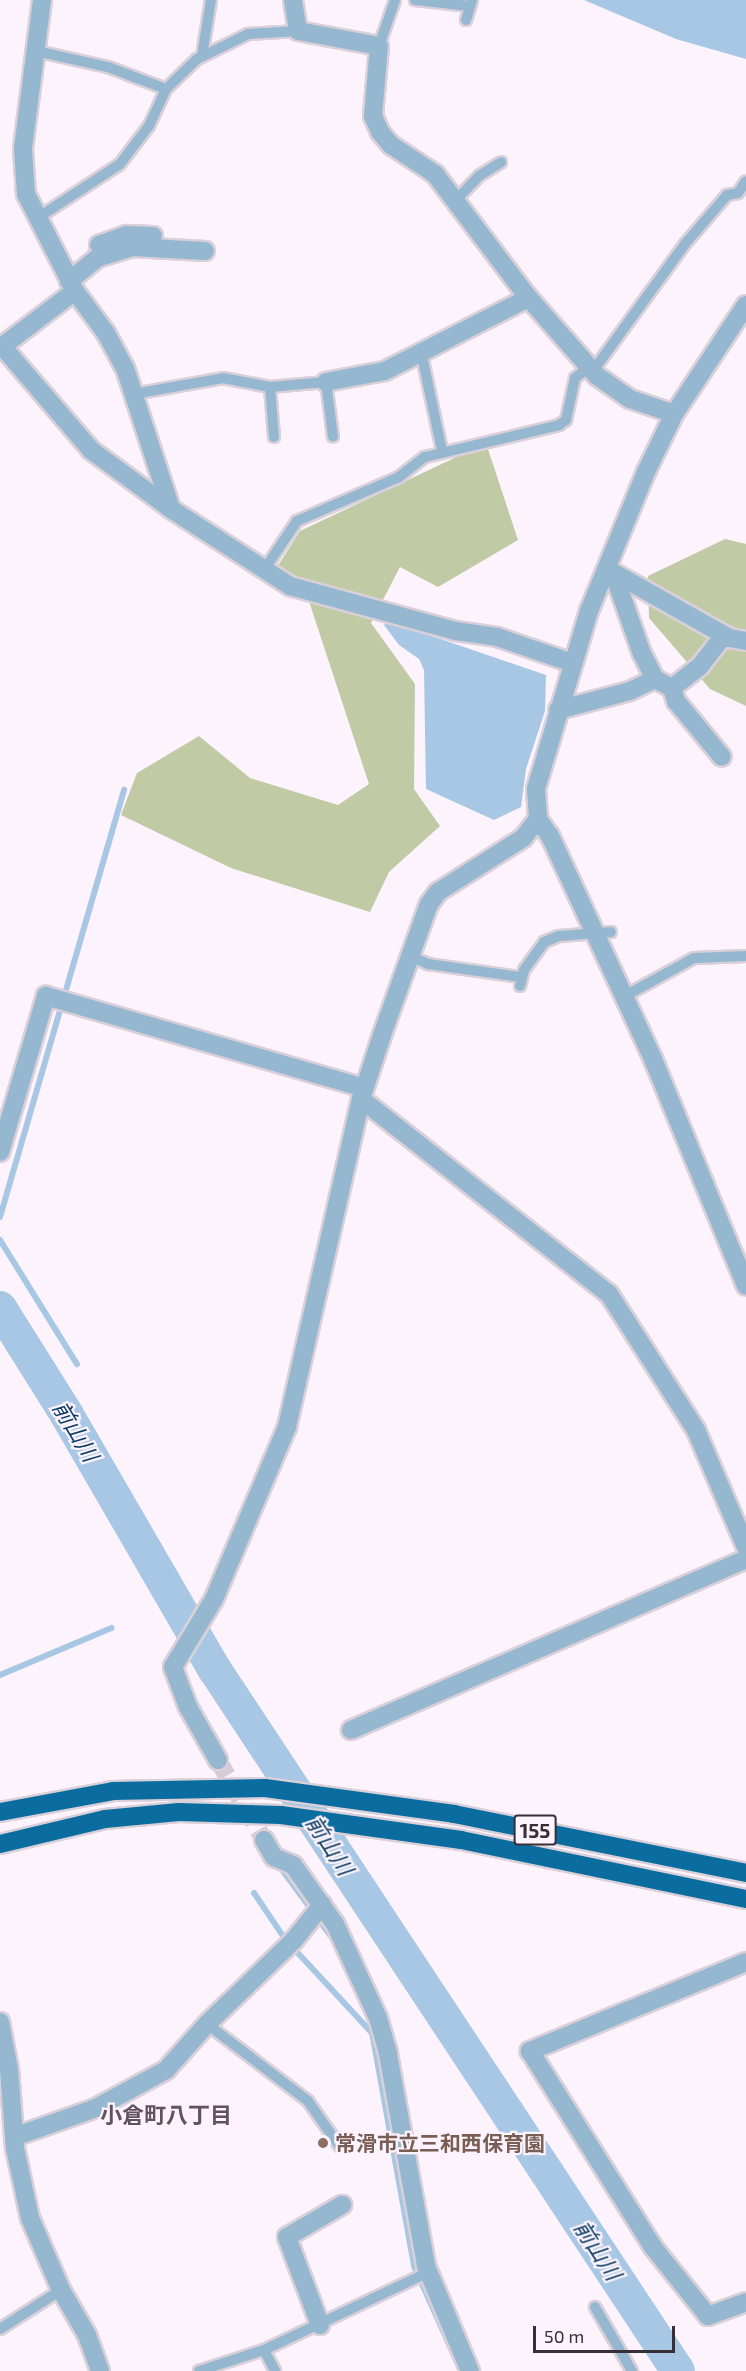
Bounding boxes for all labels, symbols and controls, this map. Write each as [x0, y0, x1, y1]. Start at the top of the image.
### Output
water label: 前山川 [48, 1396, 104, 1466]
water label: 前山川 [301, 1810, 359, 1880]
road number: 155 [512, 1813, 558, 1847]
district label: 小倉町八丁目 [100, 2102, 232, 2128]
place label: 常滑市立三和西保育園 [335, 2130, 545, 2156]
marker: 常滑市立三和西保育園 [316, 2136, 330, 2150]
water label: 前山川 [569, 2215, 627, 2285]
scale bar [536, 2314, 678, 2352]
text: 50 m [544, 2325, 584, 2347]

